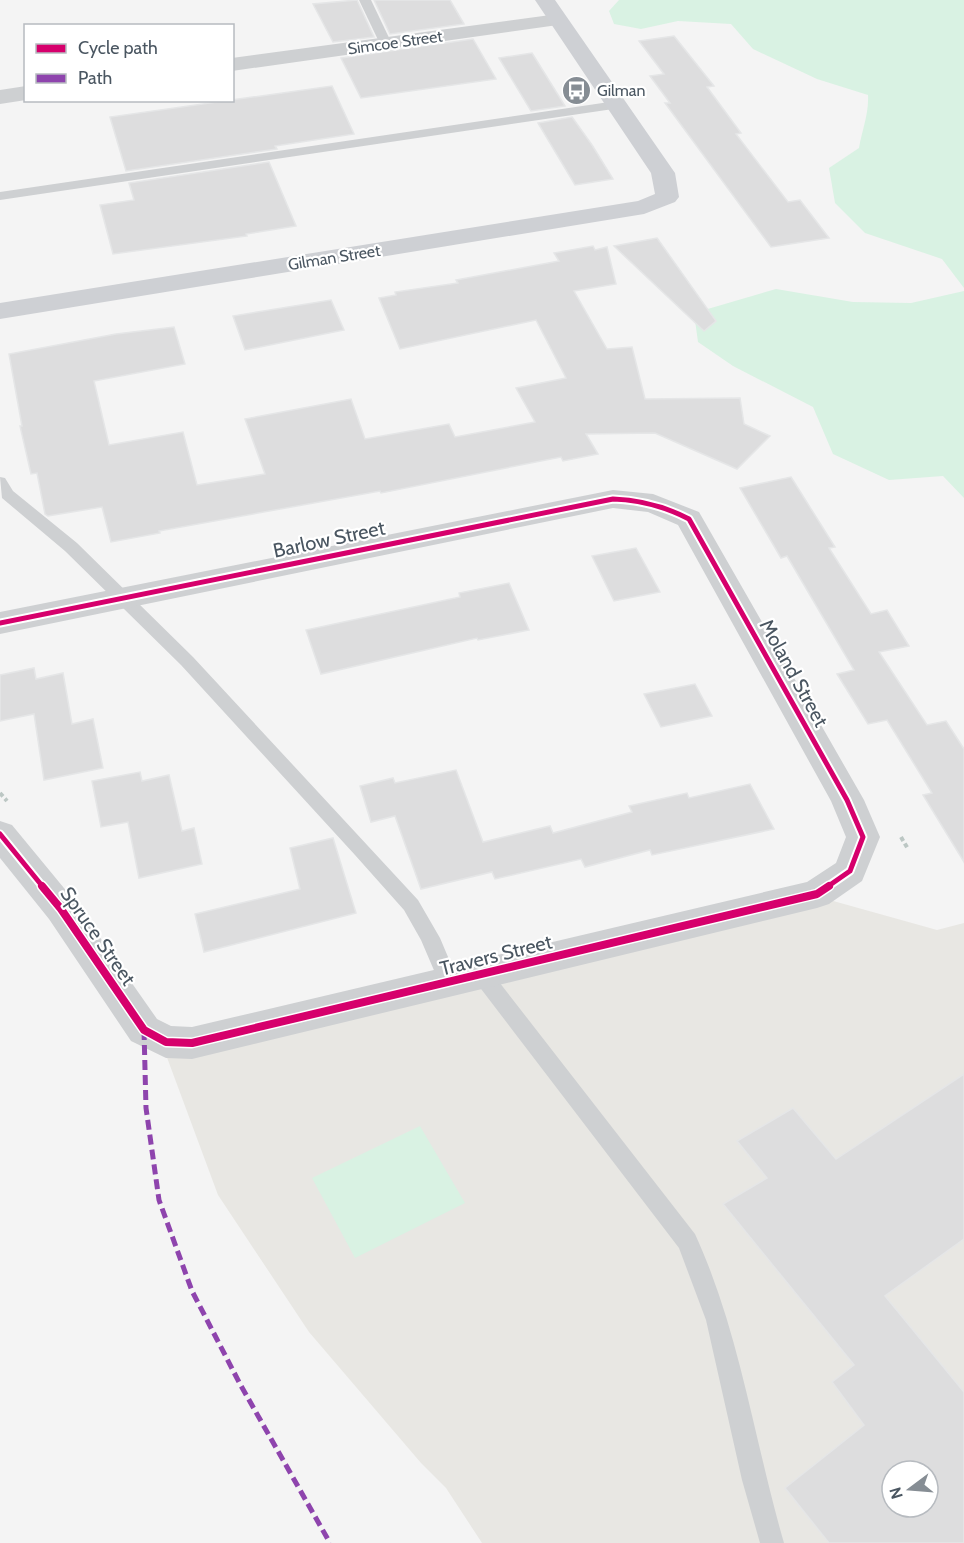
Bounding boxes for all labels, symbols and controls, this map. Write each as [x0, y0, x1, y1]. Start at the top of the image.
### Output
legend [24, 24, 234, 102]
street label: Simcoe Street [346, 26, 444, 59]
text: Cycle path [78, 37, 158, 59]
text: Path [78, 67, 112, 89]
bus stop icon: Gilman [560, 74, 592, 106]
place label: Gilman [597, 81, 646, 100]
street label: Gilman Street [287, 241, 382, 274]
street label: Barlow Street [271, 515, 387, 563]
street label: Moland Street [755, 615, 834, 731]
street label: Spruce Street [55, 882, 141, 990]
street label: Travers Street [437, 929, 555, 981]
north arrow [880, 1459, 940, 1519]
text: N [885, 1485, 907, 1501]

